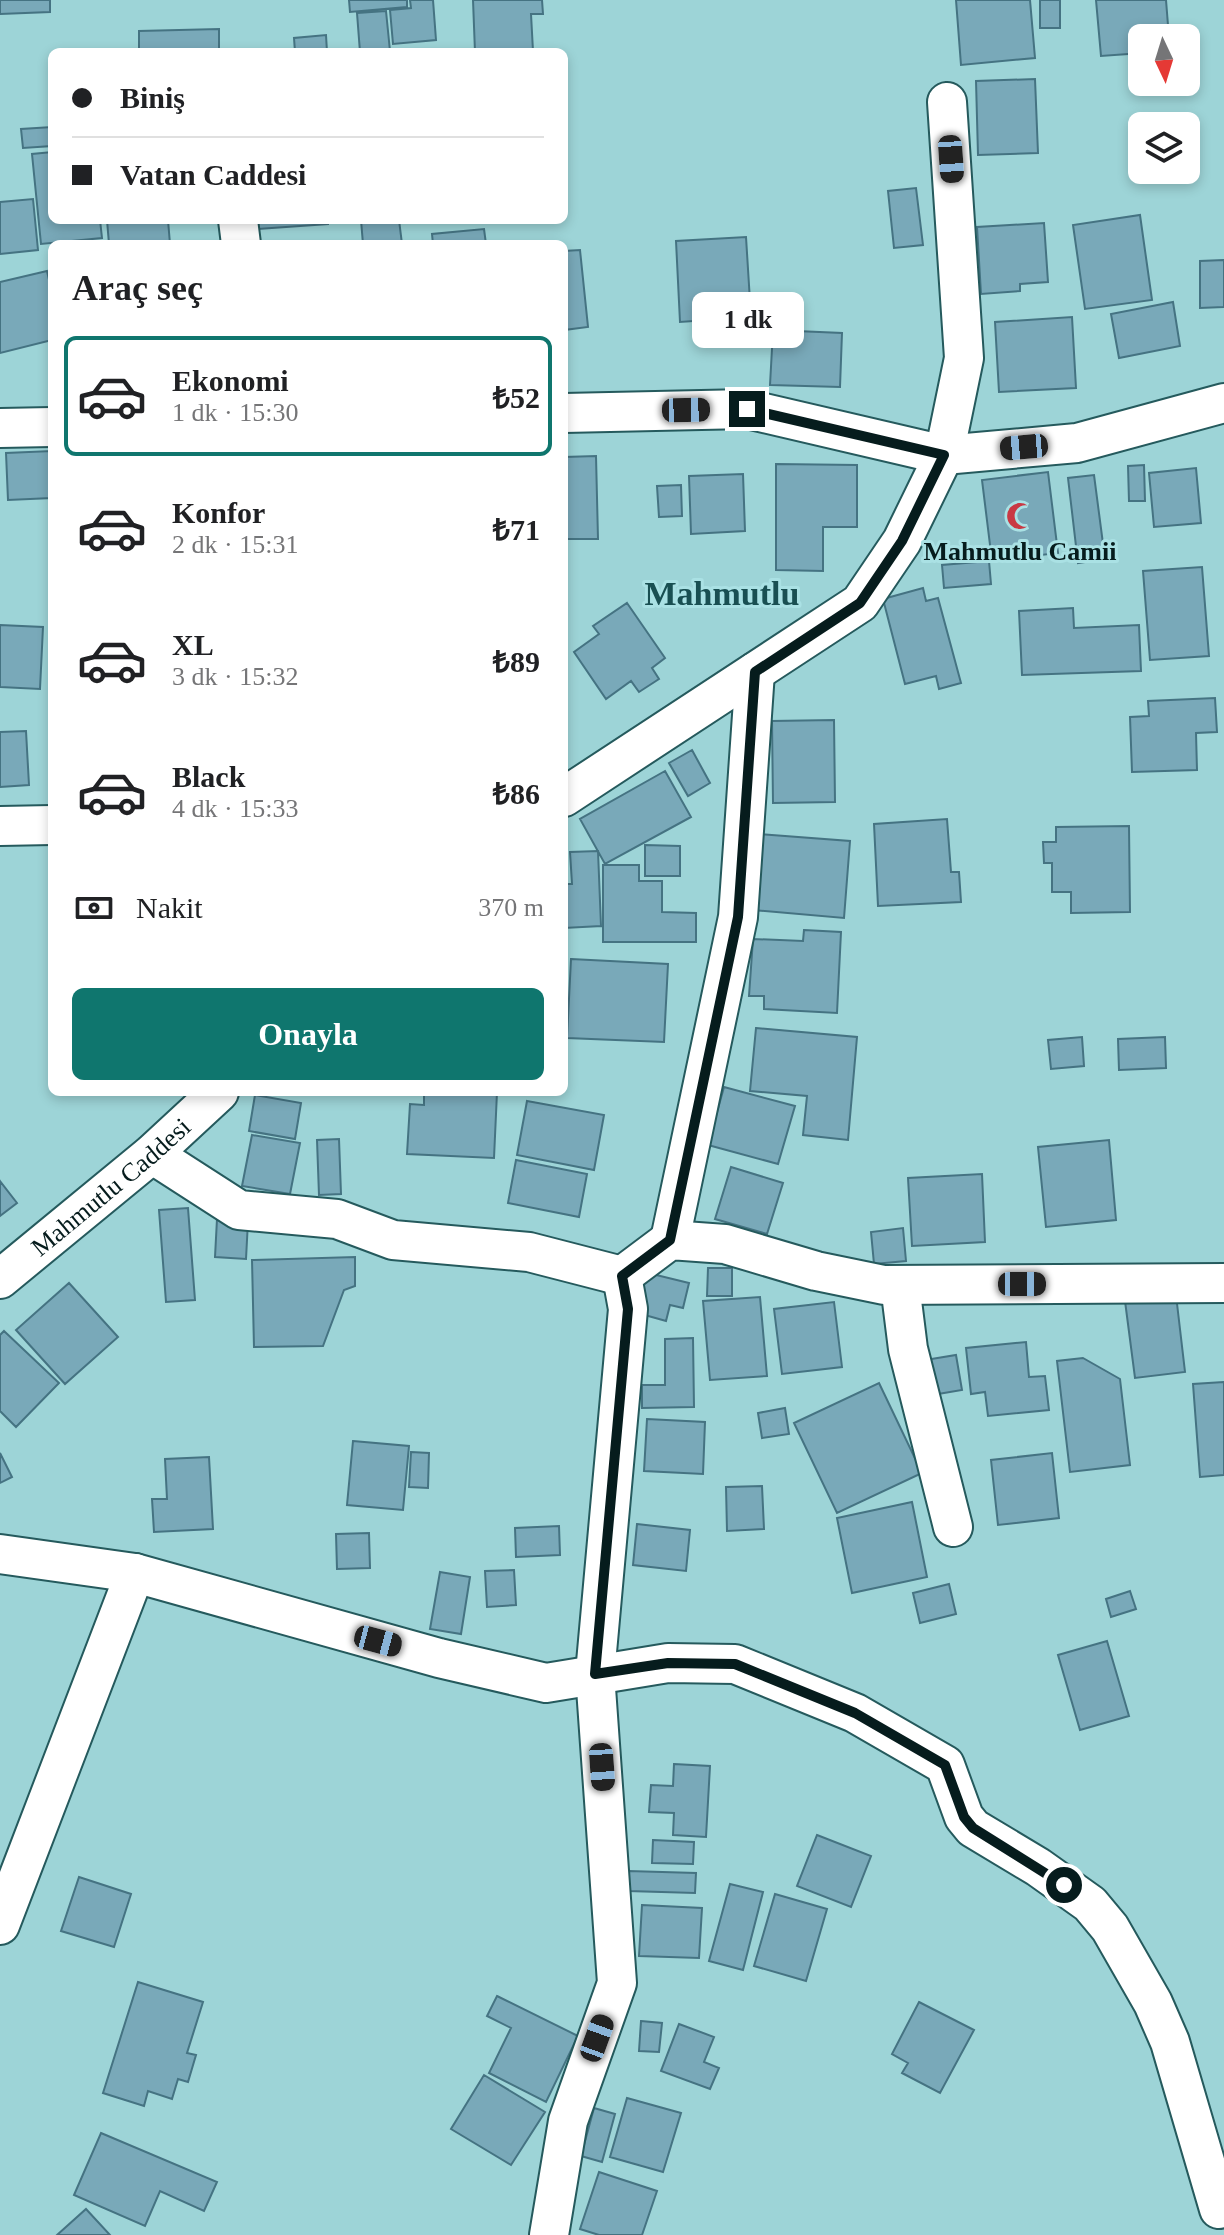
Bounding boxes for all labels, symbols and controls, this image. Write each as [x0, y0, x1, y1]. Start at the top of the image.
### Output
north arrow [1128, 24, 1200, 96]
map controls [1128, 24, 1200, 184]
text: Biniş [120, 81, 185, 114]
button: layers [1128, 112, 1200, 184]
car [937, 134, 965, 184]
text: Vatan Caddesi [120, 158, 306, 191]
text: Araç seç [72, 268, 203, 308]
callout: 1 dk [691, 293, 803, 349]
text: 1 dk [724, 305, 772, 334]
icon: car [76, 360, 148, 432]
text: Ekonomi [172, 364, 289, 397]
text: ₺52 [493, 381, 540, 414]
route end [729, 391, 765, 427]
text: 1 dk · 15:30 [172, 398, 298, 427]
car [662, 398, 710, 422]
car [999, 433, 1049, 461]
icon: car [76, 492, 148, 564]
text: Konfor [172, 496, 265, 529]
mosque icon: Mahmutlu Camii [1005, 501, 1035, 531]
text: ₺71 [493, 513, 540, 546]
text: 2 dk · 15:31 [172, 530, 298, 559]
place label: Mahmutlu Camii [924, 537, 1116, 566]
district label: Mahmutlu [645, 575, 799, 612]
icon: car [76, 624, 148, 696]
text: XL [172, 628, 214, 661]
text: ₺89 [493, 645, 540, 678]
text: 3 dk · 15:32 [172, 662, 298, 691]
icon: car [76, 756, 148, 828]
text: Black [172, 760, 245, 793]
text: ₺86 [493, 777, 540, 810]
text: 4 dk · 15:33 [172, 794, 298, 823]
icon: cash [72, 886, 116, 930]
text: Nakit [136, 891, 203, 924]
text: 370 m [478, 893, 544, 922]
button: Onayla [72, 988, 544, 1080]
street label: Mahmutlu Caddesi [25, 1112, 196, 1262]
car [998, 1272, 1046, 1296]
car [352, 1623, 404, 1659]
car [588, 1742, 616, 1792]
route start [1046, 1867, 1082, 1903]
car [578, 2011, 616, 2065]

